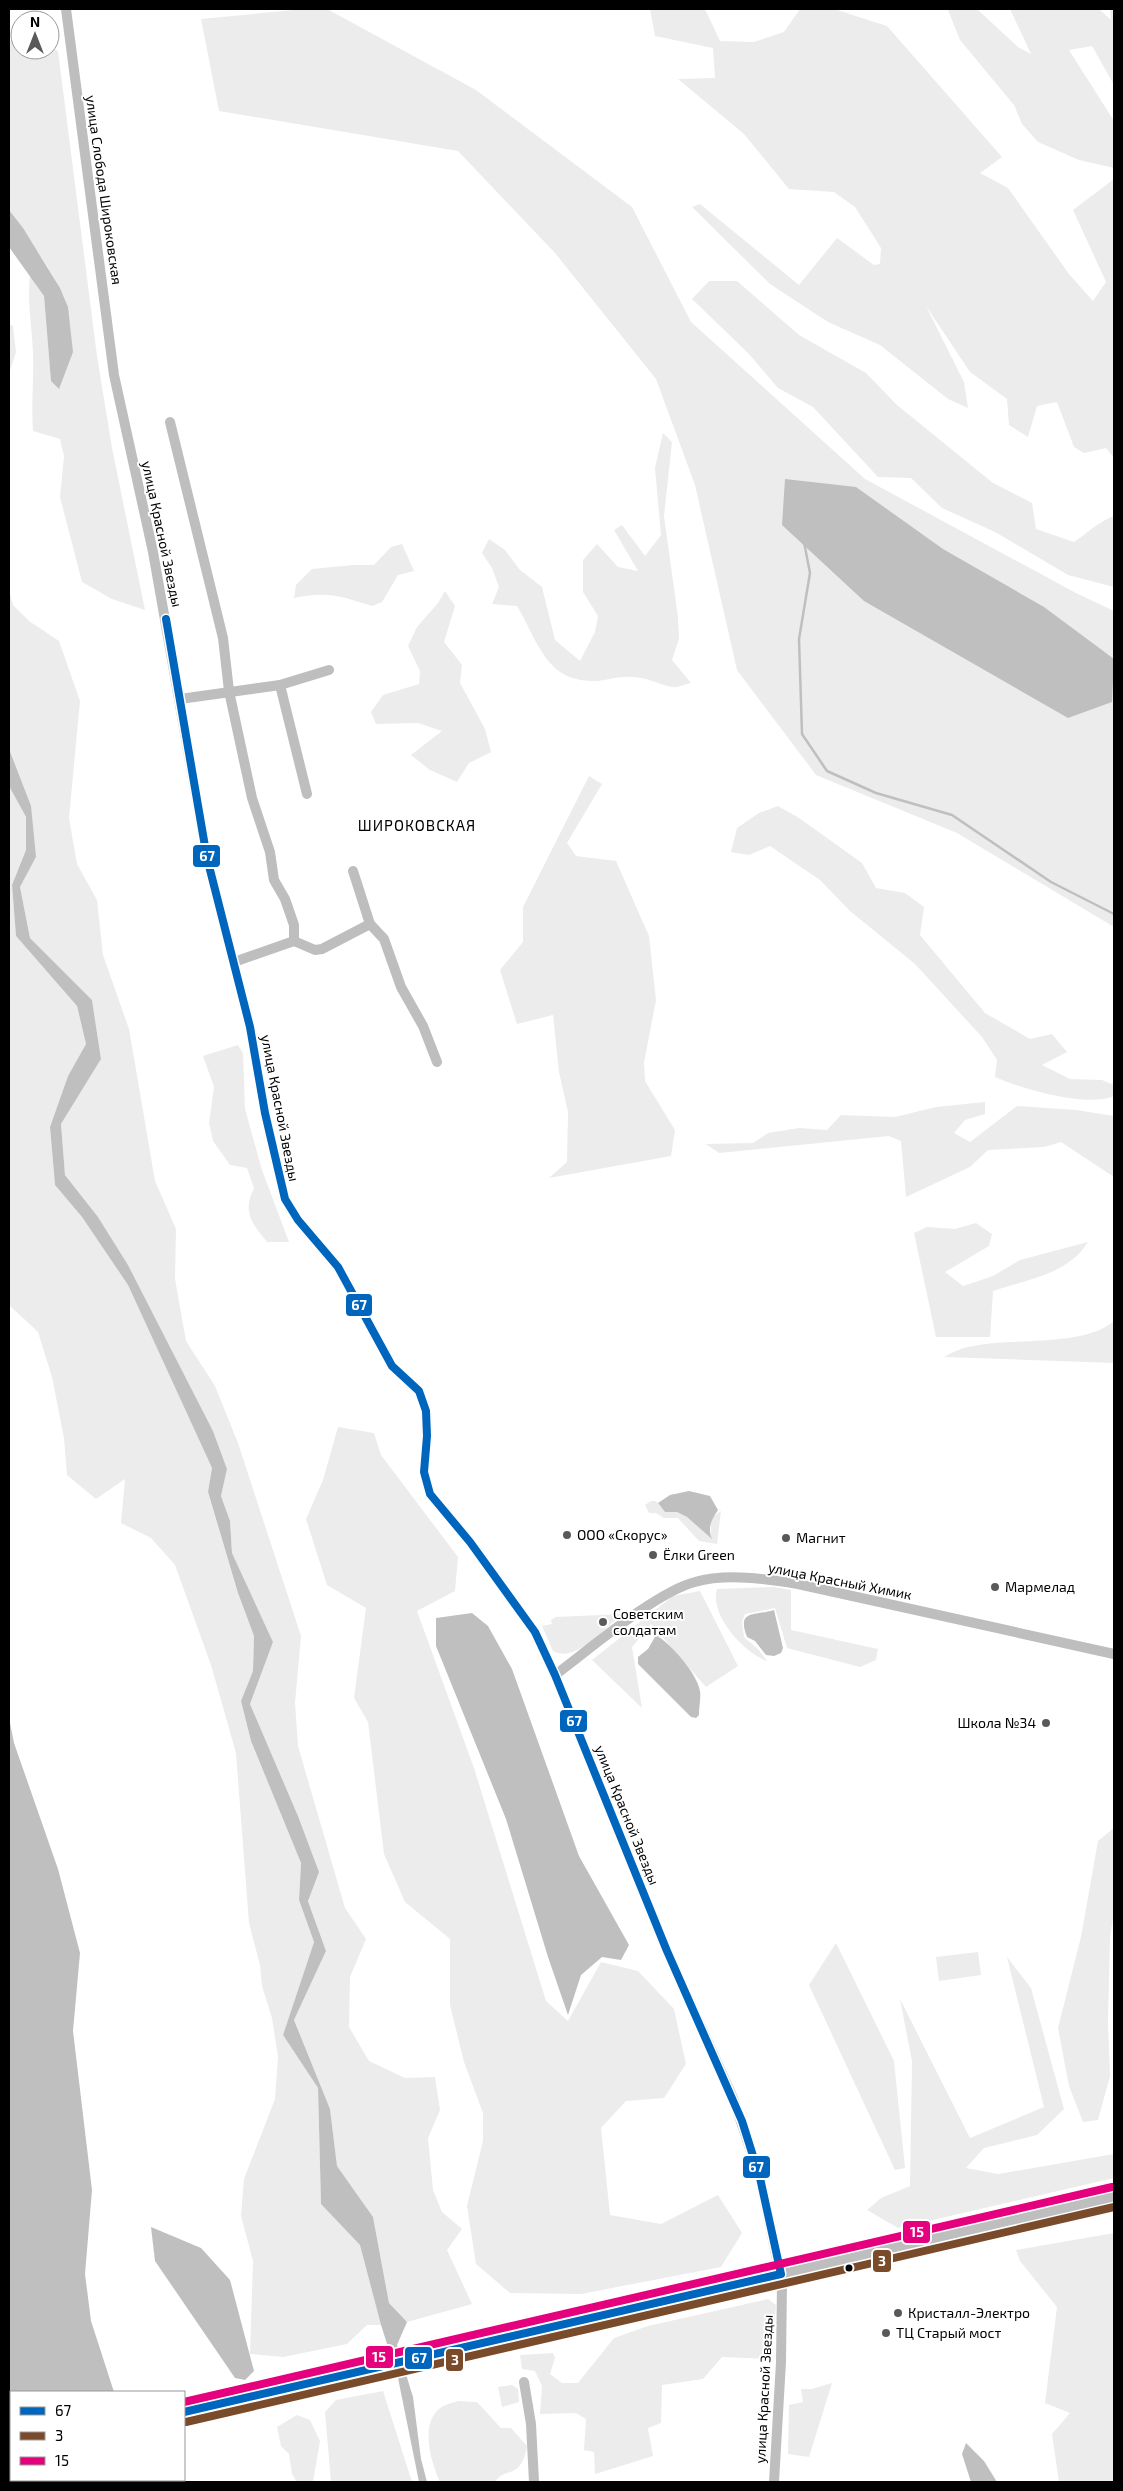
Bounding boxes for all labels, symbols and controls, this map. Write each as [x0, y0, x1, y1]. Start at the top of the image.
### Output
north arrow [10, 10, 60, 60]
text: N [30, 13, 40, 30]
street label: улица Слобода Широковская [83, 94, 126, 286]
street label: улица Красной Звезды [139, 459, 186, 609]
district label: ШИРОКОВСКАЯ [358, 816, 476, 834]
line badge: 67 [192, 844, 221, 868]
text: 67 [199, 847, 215, 864]
street label: улица Красной Звезды [258, 1033, 303, 1183]
line badge: 67 [345, 1293, 373, 1317]
text: 67 [351, 1296, 367, 1313]
place label: ООО «Скорус» [577, 1526, 668, 1543]
marker: ООО «Скорус» [561, 1529, 573, 1541]
place label: Магнит [796, 1529, 846, 1546]
marker: Магнит [780, 1532, 792, 1544]
place label: Ёлки Green [663, 1546, 735, 1563]
marker: Ёлки Green [647, 1549, 659, 1561]
street label: улица Красный Химик [767, 1558, 914, 1603]
place label: Мармелад [1005, 1578, 1075, 1595]
marker: Мармелад [989, 1581, 1001, 1593]
place label: Советским солдатам [613, 1605, 684, 1638]
marker: Советским солдатам [597, 1616, 609, 1628]
line badge: 67 [559, 1709, 588, 1733]
text: 67 [566, 1712, 582, 1729]
place label: Школа №34 [958, 1714, 1036, 1731]
marker: Школа №34 [1040, 1717, 1052, 1729]
street label: улица Красной Звезды [592, 1743, 663, 1887]
line badge: 67 [742, 2155, 771, 2179]
text: 67 [748, 2158, 764, 2175]
line badge: 15 [902, 2220, 931, 2244]
text: 15 [910, 2223, 924, 2240]
line badge: 3 [872, 2249, 892, 2273]
text: 3 [878, 2252, 886, 2269]
unlabelled marker [844, 2263, 854, 2273]
place label: Кристалл-Электро [908, 2304, 1030, 2321]
marker: Кристалл-Электро [892, 2307, 904, 2319]
street label: улица Красной Звезды [751, 2314, 776, 2464]
place label: ТЦ Старый мост [896, 2324, 1001, 2341]
marker: ТЦ Старый мост [880, 2327, 892, 2339]
line badge: 15 [365, 2345, 394, 2369]
line badge: 67 [404, 2346, 433, 2370]
text: 15 [372, 2348, 386, 2365]
line badge: 3 [445, 2348, 464, 2372]
text: 67 [411, 2349, 427, 2366]
text: 3 [451, 2351, 459, 2368]
legend [10, 2391, 185, 2481]
text: 67 [55, 2401, 72, 2419]
text: 3 [55, 2426, 63, 2444]
text: 15 [55, 2451, 69, 2469]

